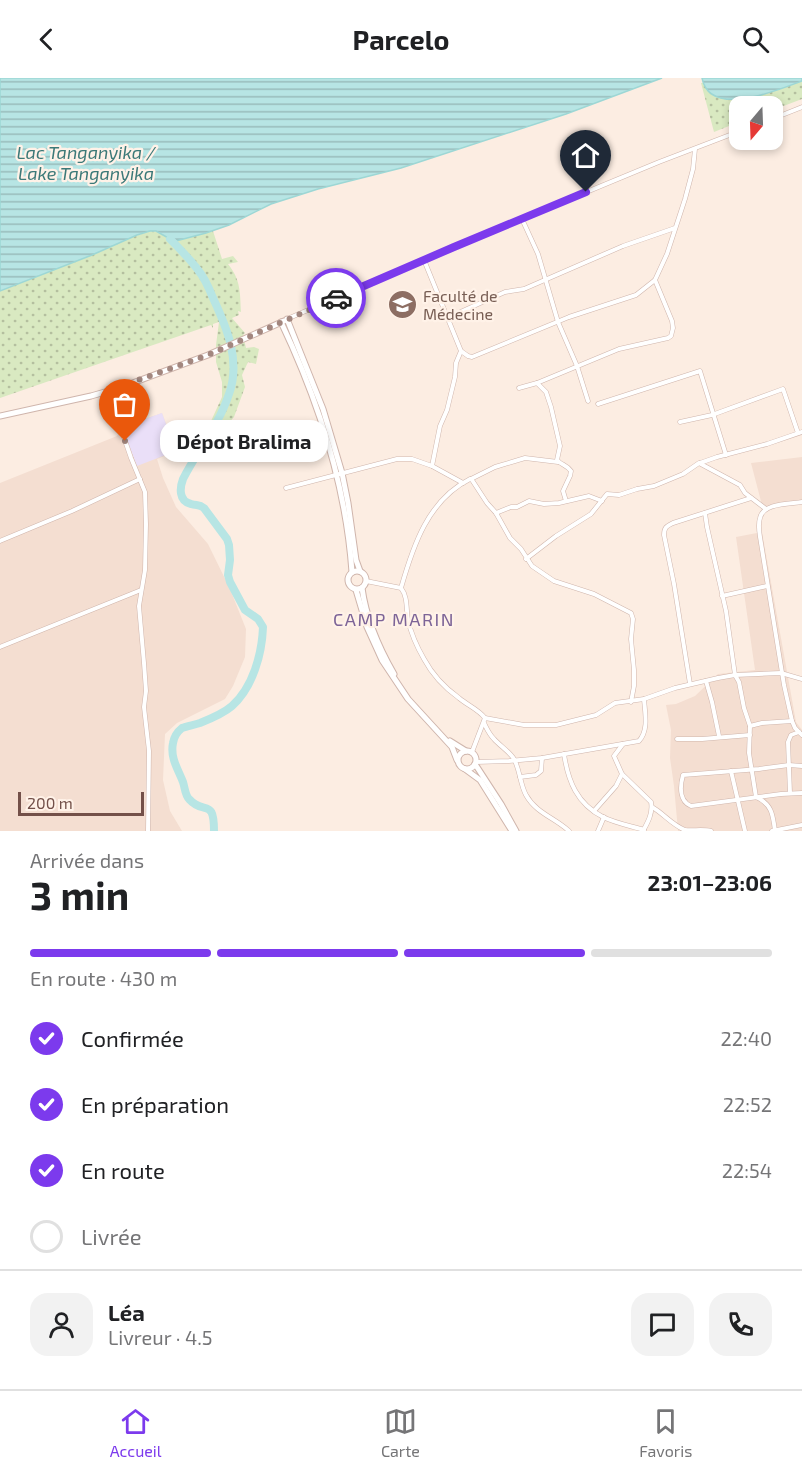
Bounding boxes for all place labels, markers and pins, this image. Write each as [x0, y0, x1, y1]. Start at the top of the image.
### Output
pin [560, 130, 611, 192]
place label: Faculté de Médecine [423, 286, 498, 323]
school or university icon: Faculté de Médecine [386, 289, 418, 321]
pin [99, 379, 150, 441]
callout: Dépot Bralima [161, 420, 329, 462]

